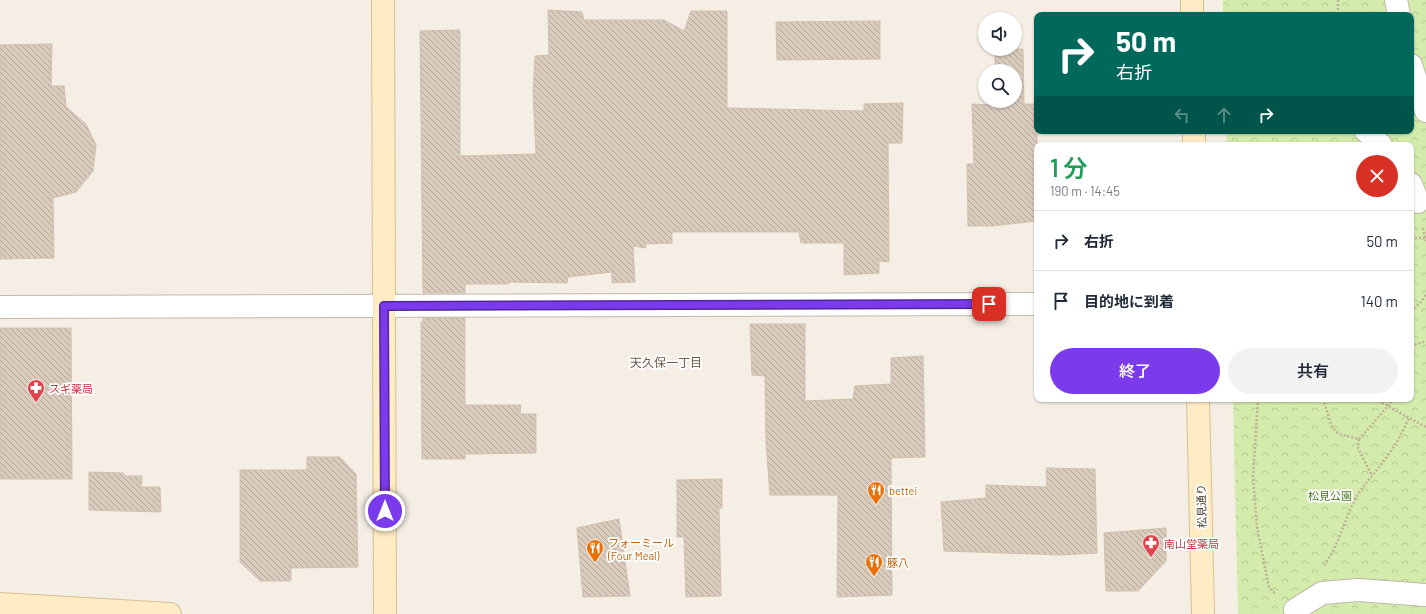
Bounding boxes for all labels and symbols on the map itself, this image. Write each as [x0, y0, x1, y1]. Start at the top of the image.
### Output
pin [972, 287, 1006, 321]
district label: 天久保一丁目 [630, 355, 702, 369]
pharmacy icon: スギ薬局 [26, 378, 46, 403]
place label: スギ薬局 [49, 382, 93, 395]
restaurant icon: bettei [866, 480, 886, 505]
place label: bettei [889, 484, 917, 497]
street label: 松見通り [1194, 484, 1208, 528]
park label: 松見公園 [1308, 489, 1352, 502]
position arrow [364, 490, 406, 532]
pharmacy icon: 南山堂薬局 [1141, 533, 1161, 558]
place label: フォーミール (Four Meal) [607, 536, 674, 562]
place label: 南山堂薬局 [1164, 537, 1219, 550]
restaurant icon: フォーミール (Four Meal) [585, 538, 605, 563]
restaurant icon: 豚八 [864, 552, 884, 577]
place label: 豚八 [887, 556, 909, 569]

